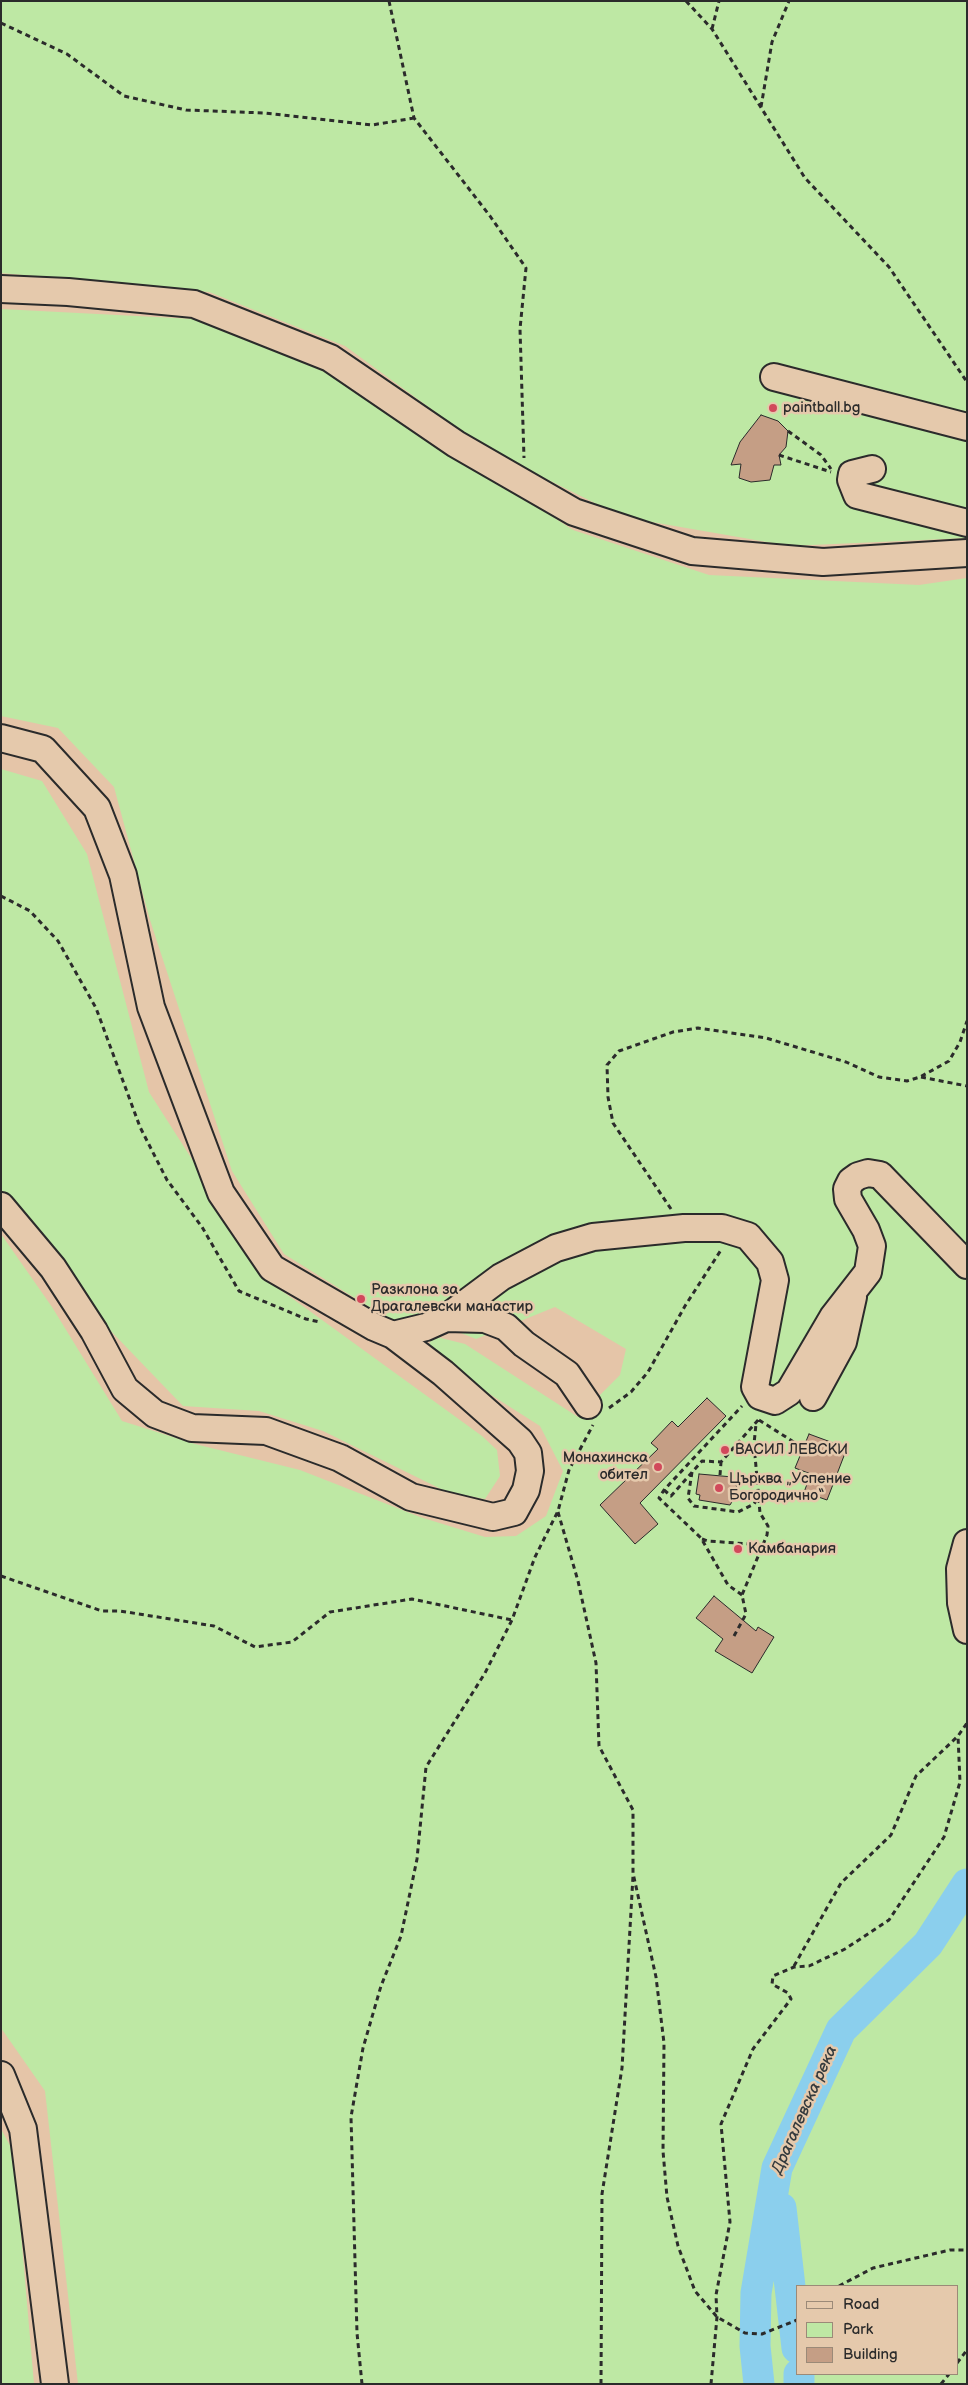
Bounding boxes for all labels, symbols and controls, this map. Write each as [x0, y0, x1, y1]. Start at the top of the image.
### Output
place label: paintball.bg [783, 399, 860, 417]
marker: paintball.bg [767, 402, 779, 414]
place label: Разклона за Драгалевски манастир [371, 1281, 533, 1316]
marker: Разклона за Драгалевски манастир [355, 1293, 367, 1305]
place label: ВАСИЛ ЛЕВСКИ [735, 1441, 848, 1459]
marker: ВАСИЛ ЛЕВСКИ [719, 1444, 731, 1456]
place label: Монахинска обител [563, 1449, 648, 1484]
marker: Монахинска обител [652, 1461, 664, 1473]
place label: Църква „Успение Богородично“ [729, 1470, 851, 1505]
marker: Църква „Успение Богородично“ [713, 1482, 725, 1494]
place label: Камбанария [748, 1540, 836, 1558]
marker: Камбанария [732, 1543, 744, 1555]
water label: Драгалевска река [768, 2043, 842, 2177]
legend [796, 2285, 958, 2375]
text: Road [843, 2295, 879, 2314]
text: Park [843, 2320, 873, 2339]
text: Building [843, 2345, 898, 2364]

